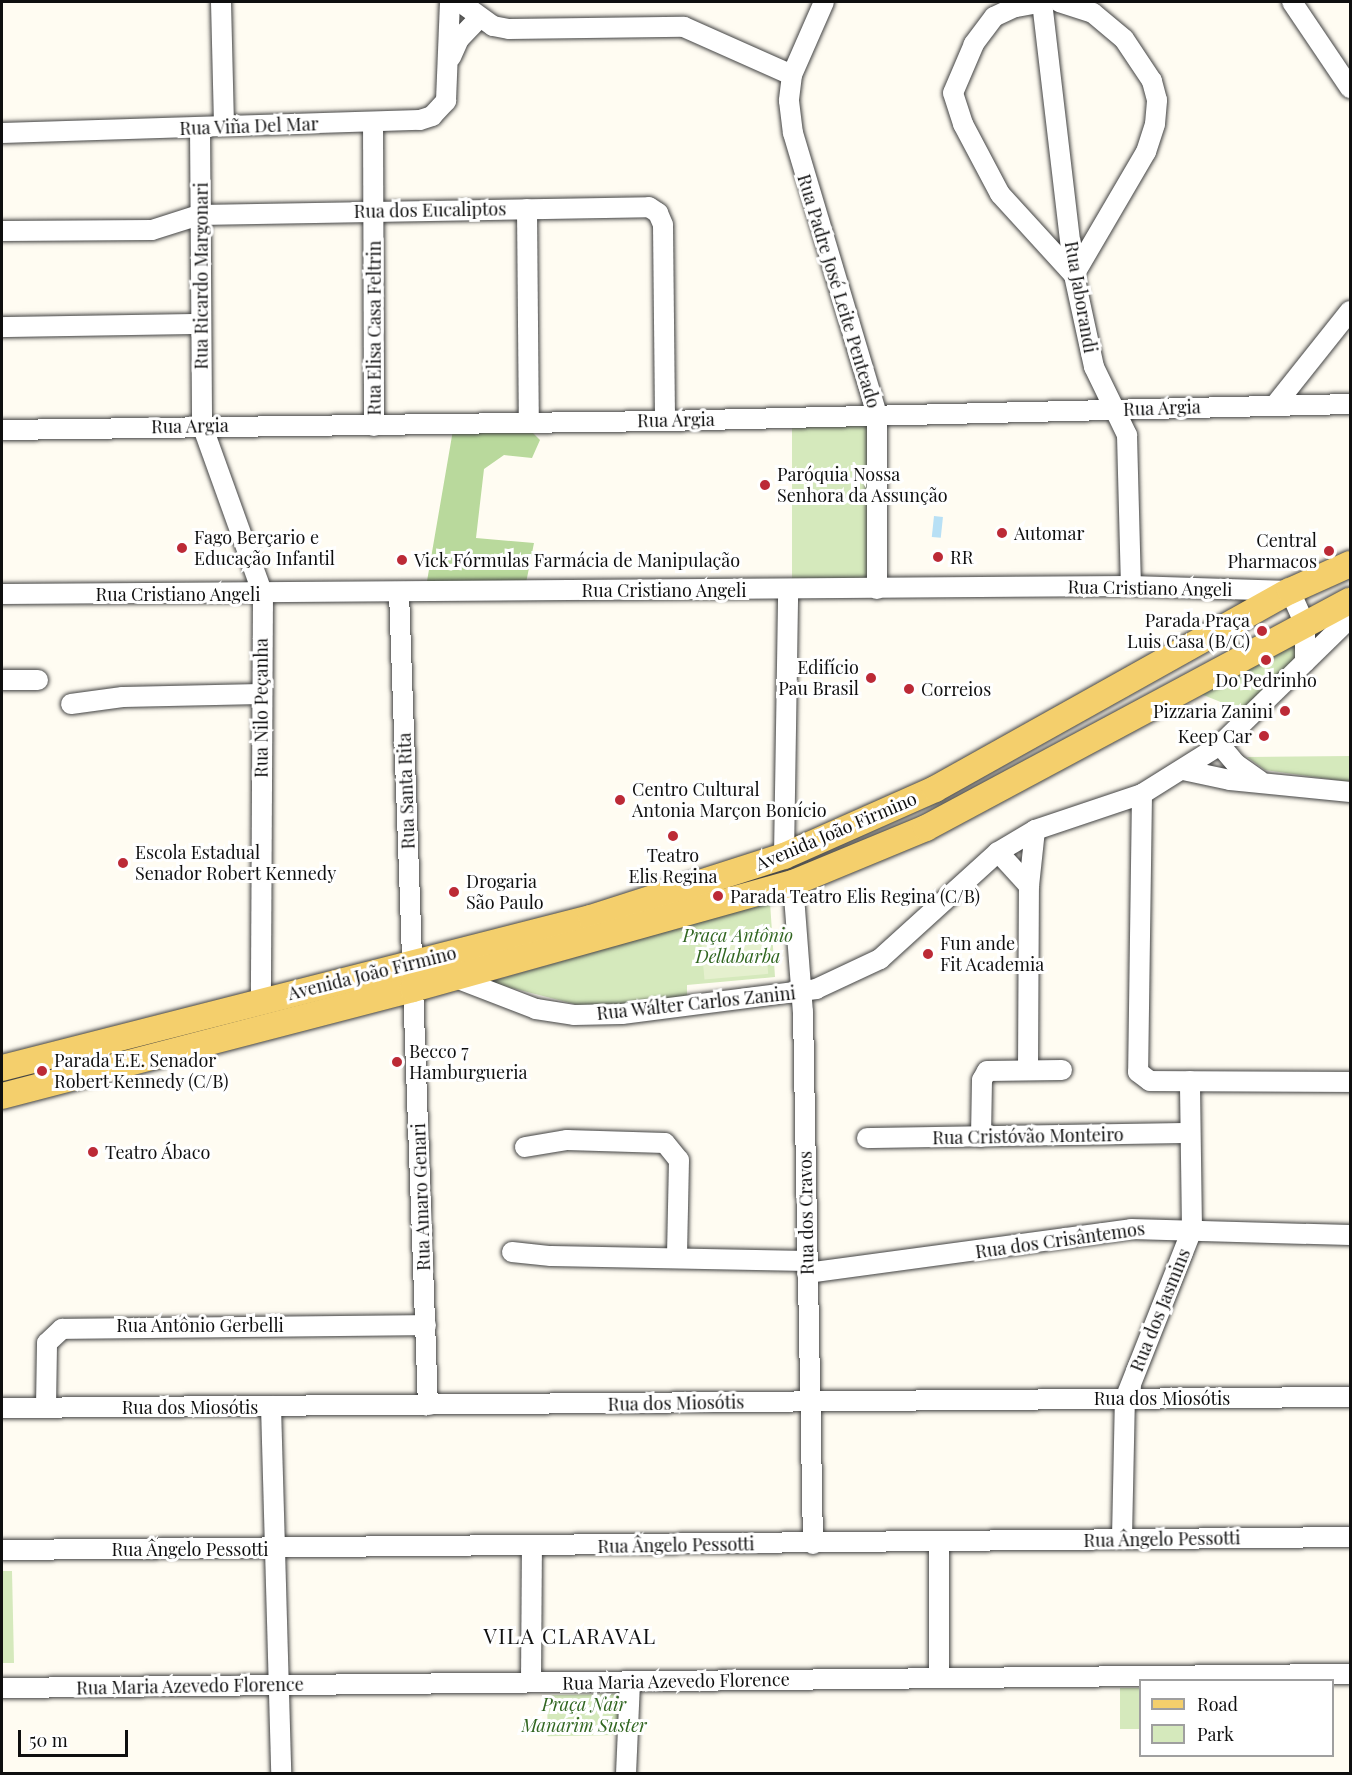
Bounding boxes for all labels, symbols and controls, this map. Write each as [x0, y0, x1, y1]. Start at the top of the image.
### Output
street label: Rua Viña Del Mar [179, 113, 319, 139]
street label: Rua Padre José Leite Penteado [793, 171, 885, 411]
street label: Rua Ricardo Margonari [190, 182, 212, 370]
street label: Rua dos Eucaliptos [353, 198, 507, 222]
street label: Rua Jaborandi [1061, 239, 1101, 355]
street label: Rua Elisa Casa Feltrin [363, 240, 385, 416]
street label: Rua Argia [1122, 396, 1202, 420]
street label: Rua Argia [636, 409, 716, 431]
street label: Rua Argia [150, 415, 230, 437]
place label: Paróquia Nossa Senhora da Assunção [777, 464, 949, 506]
marker: Paróquia Nossa Senhora da Assunção [758, 478, 772, 492]
place label: Automar [1014, 522, 1084, 544]
marker: Automar [995, 526, 1009, 540]
place label: Fago Berçario e Educação Infantil [194, 527, 335, 570]
place label: Central Pharmacos [1227, 530, 1317, 572]
marker: Fago Berçario e Educação Infantil [175, 541, 189, 555]
marker: Central Pharmacos [1322, 544, 1336, 558]
place label: RR [950, 546, 973, 568]
place label: Vick Fórmulas Farmácia de Manipulação [414, 549, 741, 571]
marker: RR [931, 550, 945, 564]
marker: Vick Fórmulas Farmácia de Manipulação [395, 553, 409, 567]
street label: Rua Cristiano Angeli [1067, 576, 1233, 600]
street label: Rua Cristiano Angeli [581, 579, 747, 601]
street label: Rua Cristiano Angeli [95, 583, 261, 605]
place label: Parada Praça Luis Casa (B/C) [1127, 610, 1250, 652]
marker: Parada Praça Luis Casa (B/C) [1255, 624, 1269, 638]
street label: Rua Nilo Peçanha [250, 638, 272, 778]
marker: Do Pedrinho [1259, 653, 1273, 667]
place label: Edifício Pau Brasil [778, 657, 859, 700]
place label: Do Pedrinho [1215, 669, 1317, 691]
marker: Edifício Pau Brasil [864, 671, 878, 685]
place label: Correios [921, 678, 991, 700]
marker: Correios [902, 682, 916, 696]
place label: Pizzaria Zanini [1153, 700, 1273, 722]
marker: Pizzaria Zanini [1278, 704, 1292, 718]
place label: Keep Car [1178, 725, 1252, 747]
marker: Keep Car [1257, 729, 1271, 743]
street label: Rua Santa Rita [393, 732, 419, 850]
place label: Centro Cultural Antonia Marçon Bonício [632, 779, 827, 822]
street label: Avenida João Firmino [752, 787, 920, 875]
marker: Centro Cultural Antonia Marçon Bonício [613, 793, 627, 807]
marker: Teatro Elis Regina [666, 829, 680, 843]
place label: Escola Estadual Senador Robert Kennedy [135, 842, 337, 884]
place label: Teatro Elis Regina [628, 845, 718, 888]
marker: Escola Estadual Senador Robert Kennedy [116, 856, 130, 870]
place label: Drogaria São Paulo [466, 871, 544, 914]
marker: Drogaria São Paulo [447, 885, 461, 899]
place label: Parada Teatro Elis Regina (C/B) [730, 885, 981, 907]
marker: Parada Teatro Elis Regina (C/B) [711, 889, 725, 903]
park label: Praça Antônio Dellabarba [683, 925, 793, 968]
place label: Fun ande Fit Academia [940, 933, 1045, 976]
street label: Avenida João Firmino [285, 942, 459, 1004]
marker: Fun ande Fit Academia [921, 947, 935, 961]
street label: Rua Wálter Carlos Zanini [595, 982, 797, 1024]
place label: Becco 7 Hamburgueria [409, 1041, 527, 1084]
place label: Parada E.E. Senador Robert Kennedy (C/B) [54, 1050, 229, 1092]
marker: Becco 7 Hamburgueria [390, 1055, 404, 1069]
marker: Parada E.E. Senador Robert Kennedy (C/B) [35, 1064, 49, 1078]
street label: Rua Amaro Genari [408, 1122, 434, 1272]
street label: Rua Cristóvão Monteiro [932, 1124, 1124, 1148]
place label: Teatro Ábaco [105, 1141, 211, 1163]
marker: Teatro Ábaco [86, 1145, 100, 1159]
street label: Rua dos Cravos [794, 1151, 818, 1275]
street label: Rua dos Crisântemos [974, 1217, 1146, 1263]
street label: Rua dos Jasmins [1125, 1245, 1195, 1375]
street label: Rua Antônio Gerbelli [116, 1314, 284, 1336]
street label: Rua dos Miosótis [1094, 1387, 1230, 1409]
street label: Rua dos Miosótis [607, 1391, 745, 1415]
street label: Rua dos Miosótis [122, 1396, 258, 1418]
street label: Rua Ângelo Pessotti [1083, 1527, 1241, 1551]
street label: Rua Ângelo Pessotti [597, 1533, 755, 1557]
street label: Rua Ângelo Pessotti [111, 1538, 269, 1560]
district label: VILA CLARAVAL [483, 1622, 657, 1648]
street label: Rua Maria Azevedo Florence [562, 1668, 790, 1694]
street label: Rua Maria Azevedo Florence [76, 1673, 304, 1699]
legend [1139, 1679, 1334, 1757]
text: Road [1197, 1692, 1238, 1716]
park label: Praça Nair Manarim Suster [521, 1694, 647, 1736]
scale bar [21, 1718, 130, 1756]
text: Park [1197, 1722, 1234, 1746]
text: 50 m [29, 1728, 68, 1752]

